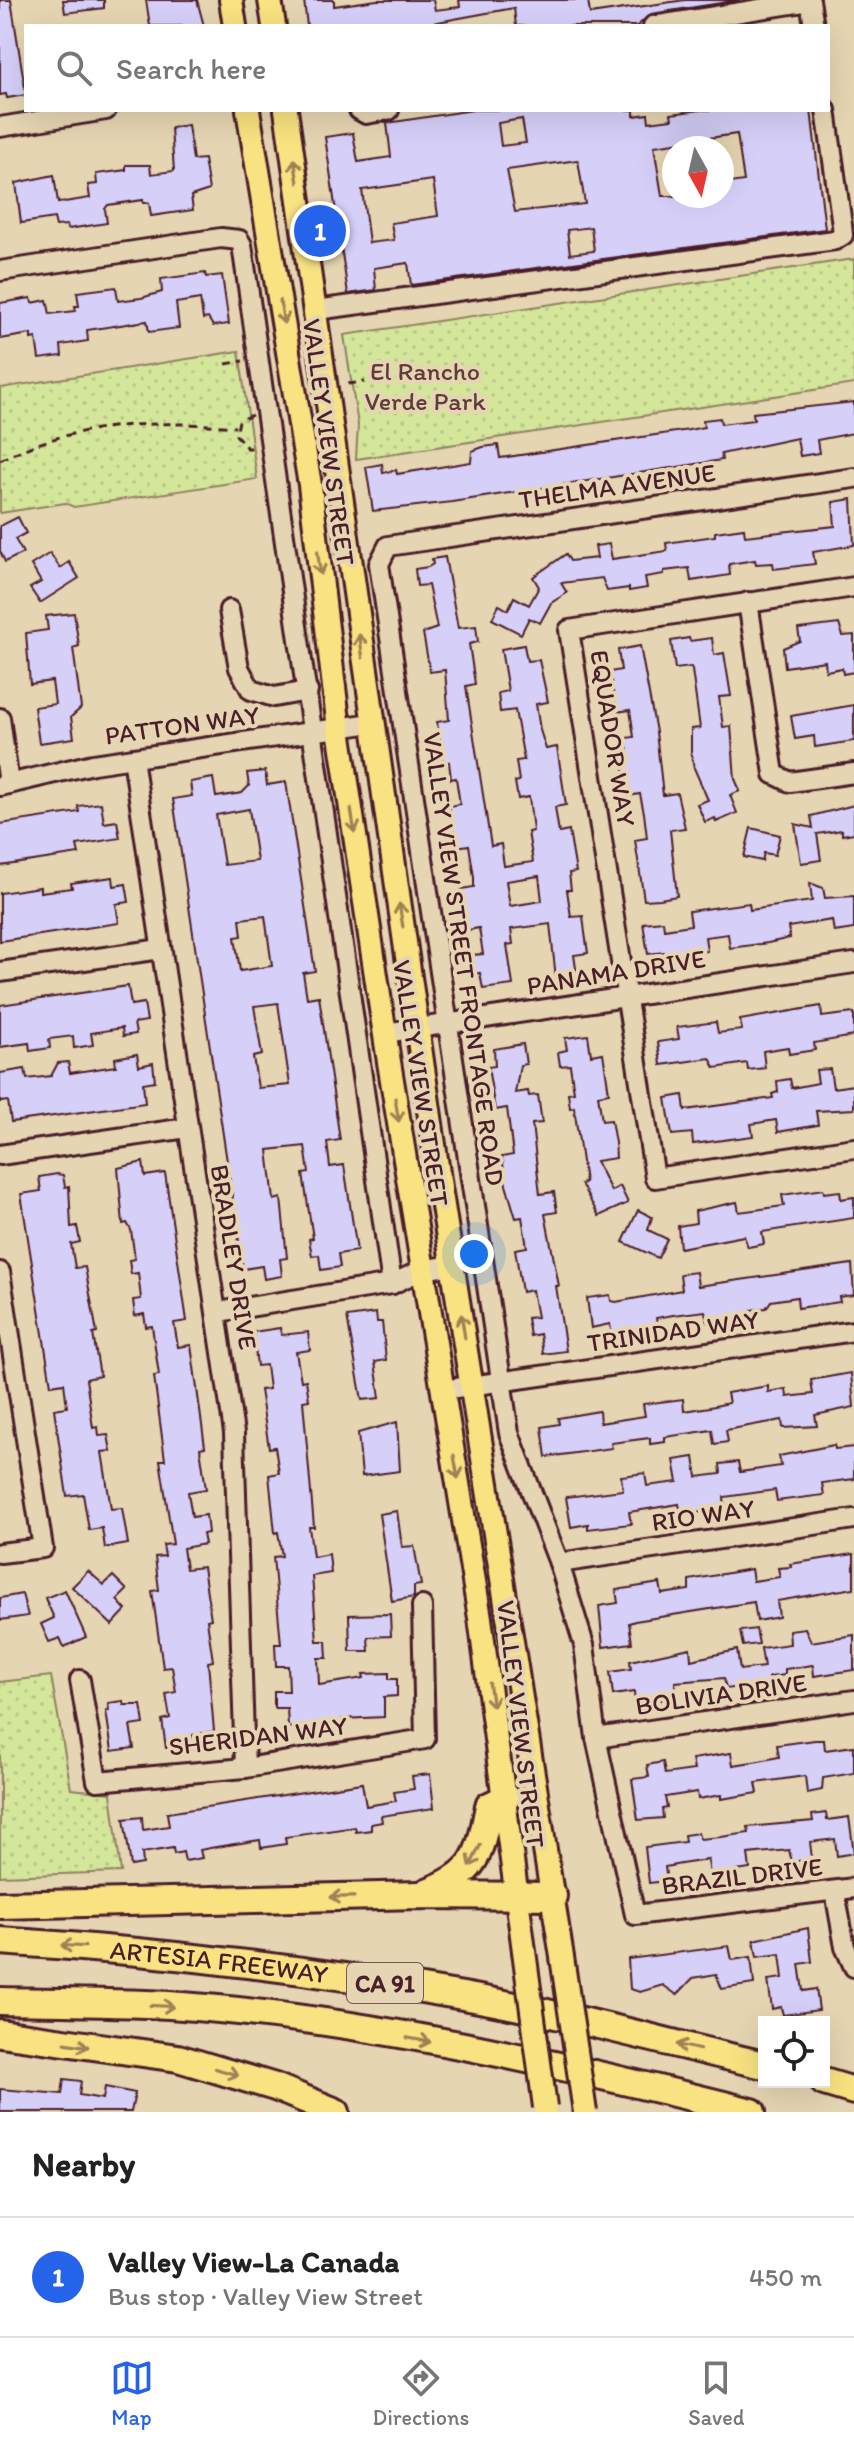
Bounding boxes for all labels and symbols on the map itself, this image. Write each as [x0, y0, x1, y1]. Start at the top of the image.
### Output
north arrow [662, 136, 734, 208]
one-way arrow [288, 159, 303, 184]
pin: 1 [294, 201, 346, 261]
one-way arrow [275, 299, 290, 324]
street label: VALLEY VIEW STREET [296, 317, 362, 568]
park label: El Rancho Verde Park [364, 355, 486, 417]
street label: THELMA AVENUE [516, 456, 718, 516]
one-way arrow [312, 550, 327, 575]
one-way arrow [353, 634, 368, 659]
street label: EQUADOR WAY [583, 648, 643, 829]
street label: PATTON WAY [103, 698, 261, 752]
street label: VALLEY VIEW STREET FRONTAGE ROAD [417, 730, 511, 1188]
one-way arrow [346, 807, 361, 833]
one-way arrow [393, 903, 408, 928]
street label: PANAMA DRIVE [524, 942, 708, 1002]
street label: VALLEY VIEW STREET [386, 958, 456, 1208]
one-way arrow [390, 1097, 405, 1123]
street label: BRADLEY DRIVE [204, 1162, 264, 1352]
your location [454, 1234, 494, 1274]
street label: TRINIDAD WAY [585, 1303, 761, 1359]
one-way arrow [454, 1314, 469, 1339]
one-way arrow [449, 1454, 464, 1479]
street label: RIO WAY [649, 1492, 757, 1538]
street label: VALLEY VIEW STREET [490, 1599, 552, 1850]
street label: BOLIVIA DRIVE [633, 1666, 809, 1722]
one-way arrow [484, 1682, 499, 1707]
street label: SHERIDAN WAY [167, 1709, 349, 1763]
one-way arrow [467, 1844, 482, 1868]
street label: BRAZIL DRIVE [660, 1850, 824, 1902]
one-way arrow [329, 1889, 356, 1905]
street label: ARTESIA FREEWAY [109, 1933, 330, 1990]
one-way arrow [60, 1938, 87, 1953]
road number: CA 91 [347, 1963, 423, 2003]
one-way arrow [148, 1998, 175, 2013]
one-way arrow [406, 2033, 432, 2048]
one-way arrow [64, 2038, 89, 2053]
one-way arrow [676, 2039, 701, 2054]
one-way arrow [213, 2065, 239, 2080]

